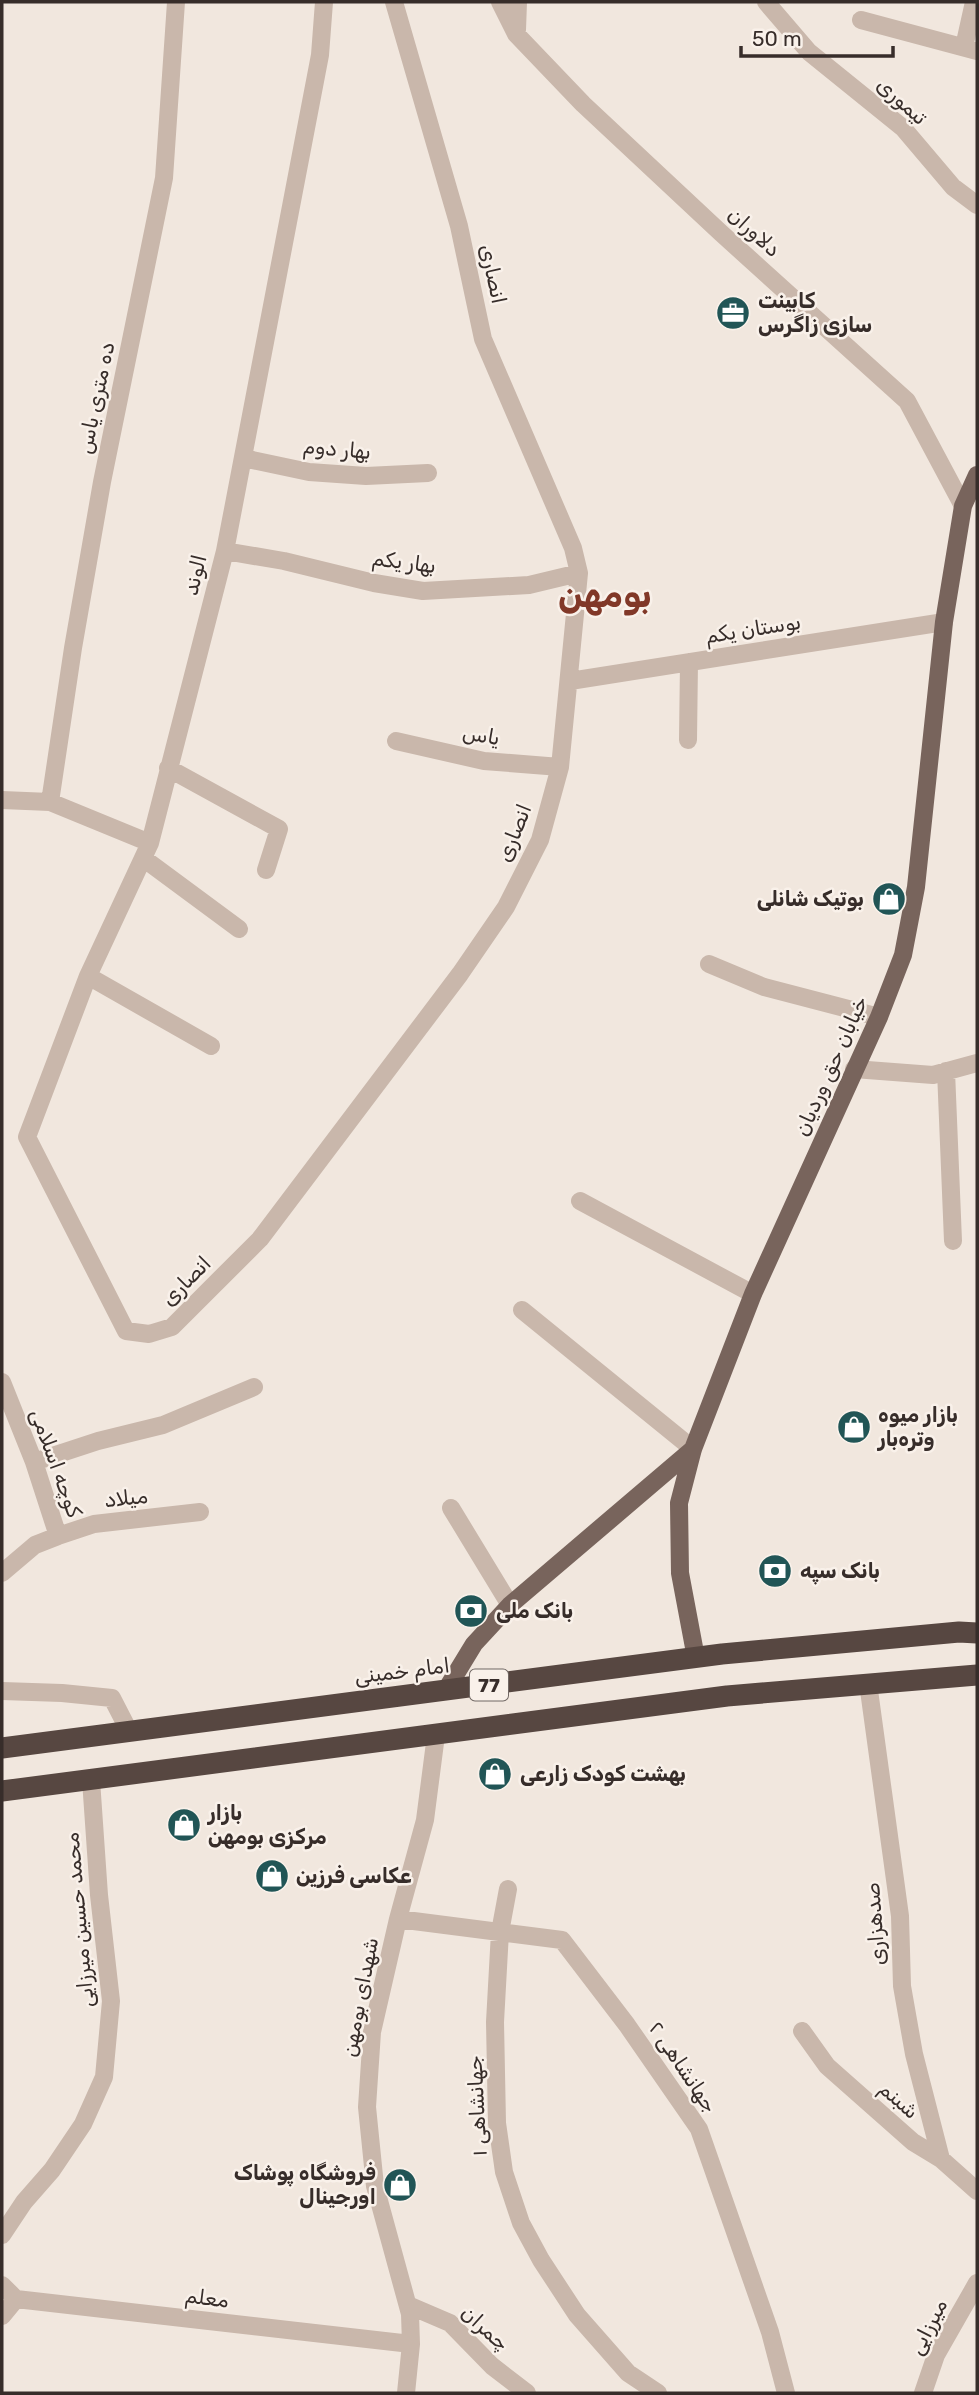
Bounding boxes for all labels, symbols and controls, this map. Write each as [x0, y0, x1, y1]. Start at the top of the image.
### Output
scale bar [741, 14, 893, 58]
text: 50 m [752, 26, 802, 51]
street label: تیموری [872, 72, 933, 130]
street label: دلاوران [722, 202, 786, 262]
street label: انصاری [475, 242, 512, 306]
place label: کابینت سازی زاگرس [758, 288, 872, 338]
office icon: کابینت سازی زاگرس [714, 294, 752, 332]
street label: ده متری یاس [71, 340, 120, 456]
street label: بهار دوم [302, 433, 372, 465]
street label: بهار یکم [370, 545, 438, 580]
street label: الوند [177, 552, 212, 598]
district label: بومهن [558, 574, 652, 616]
street label: بوستان یکم [703, 609, 803, 650]
street label: یاس [461, 719, 502, 750]
street label: انصاری [491, 800, 536, 865]
shop icon: بوتیک شانلی [870, 880, 908, 918]
place label: بوتیک شانلی [757, 886, 864, 912]
street label: خیابان حق وردیان [788, 992, 874, 1140]
street label: انصاری [155, 1250, 216, 1311]
place label: بازار میوه وتره‌بار [876, 1402, 958, 1452]
street label: کوچه اسلامی [24, 1405, 88, 1521]
shop icon: بازار میوه وتره‌بار [835, 1408, 873, 1446]
street label: میلاد [103, 1483, 149, 1512]
bank icon: بانک سپه [756, 1552, 794, 1590]
place label: بانک سپه [800, 1558, 880, 1585]
bank icon: بانک ملی [452, 1592, 490, 1630]
place label: بانک ملی [496, 1598, 573, 1623]
street label: امام خمینی [353, 1652, 451, 1690]
road number: 77 [470, 1670, 508, 1700]
shop icon: بهشت کودک زارعی [476, 1755, 514, 1793]
place label: بهشت کودک زارعی [520, 1761, 686, 1787]
place label: بازار مرکزی بومهن [206, 1800, 327, 1850]
shop icon: بازار مرکزی بومهن [165, 1806, 203, 1844]
street label: محمد حسین میرزایی [58, 1831, 99, 2009]
shop icon: عکاسی فرزین [253, 1857, 291, 1895]
place label: عکاسی فرزین [296, 1863, 412, 1889]
street label: صدهزاری [859, 1882, 890, 1966]
street label: شهدای بومهن [336, 1935, 383, 2059]
street label: جهانشاهی ۲ [644, 2016, 723, 2117]
street label: جهانشاهی ۱ [461, 2055, 492, 2157]
street label: شبنم [873, 2076, 924, 2125]
place label: فروشگاه پوشاک اورجینال [234, 2160, 376, 2209]
shop icon: فروشگاه پوشاک اورجینال [381, 2166, 419, 2204]
street label: معلم [183, 2282, 231, 2315]
street label: میرزایی [903, 2295, 952, 2359]
street label: چمران [456, 2300, 514, 2356]

